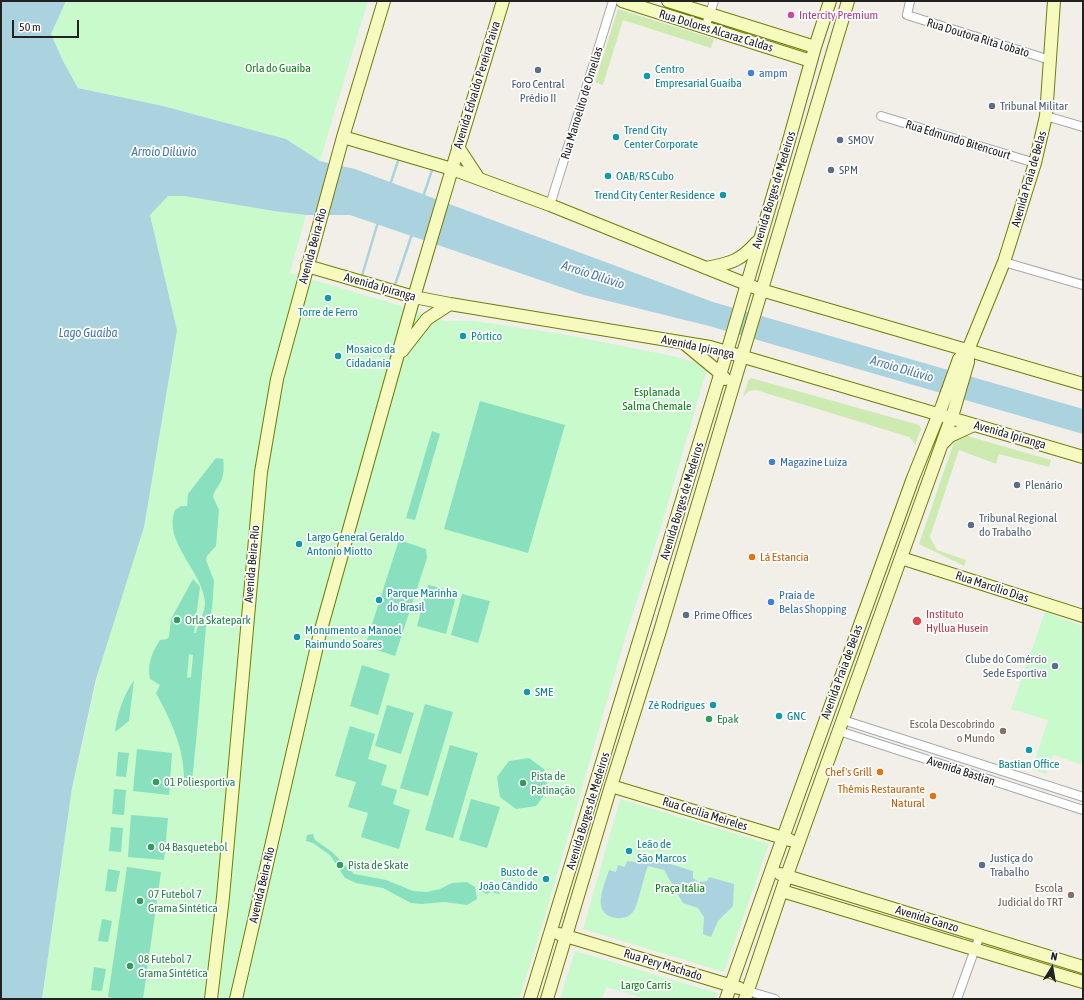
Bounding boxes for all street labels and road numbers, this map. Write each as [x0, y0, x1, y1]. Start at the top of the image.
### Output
street label: Rua Dolores Alcaraz Caldas [657, 7, 775, 55]
street label: Rua Doutora Rita Lobato [925, 16, 1031, 60]
street label: Avenida Edvaldo Pereira Paiva [451, 19, 503, 151]
street label: Rua Manoelito de Ornellas [558, 45, 606, 161]
street label: Rua Edmundo Bitencourt [904, 117, 1012, 163]
street label: Avenida Praia de Belas [1008, 129, 1050, 229]
street label: Avenida Borges de Medeiros [749, 130, 799, 250]
street label: Avenida Beira-Rio [296, 207, 330, 285]
street label: Avenida Ipiranga [342, 270, 418, 304]
street label: Avenida Ipiranga [660, 332, 736, 362]
street label: Avenida Ipiranga [972, 418, 1048, 452]
street label: Avenida Borges de Medeiros [657, 441, 707, 561]
street label: Avenida Beira-Rio [241, 525, 263, 603]
street label: Rua Marcílio Dias [954, 568, 1030, 606]
street label: Avenida Praia de Belas [818, 623, 866, 721]
street label: Avenida Borges de Medeiros [563, 751, 613, 871]
street label: Avenida Bastian [925, 753, 997, 789]
street label: Rua Cecília Meireles [661, 794, 749, 834]
street label: Avenida Beira-Rio [246, 845, 278, 925]
street label: Avenida Ganzo [894, 903, 960, 935]
street label: Rua Pery Machado [622, 946, 704, 984]

